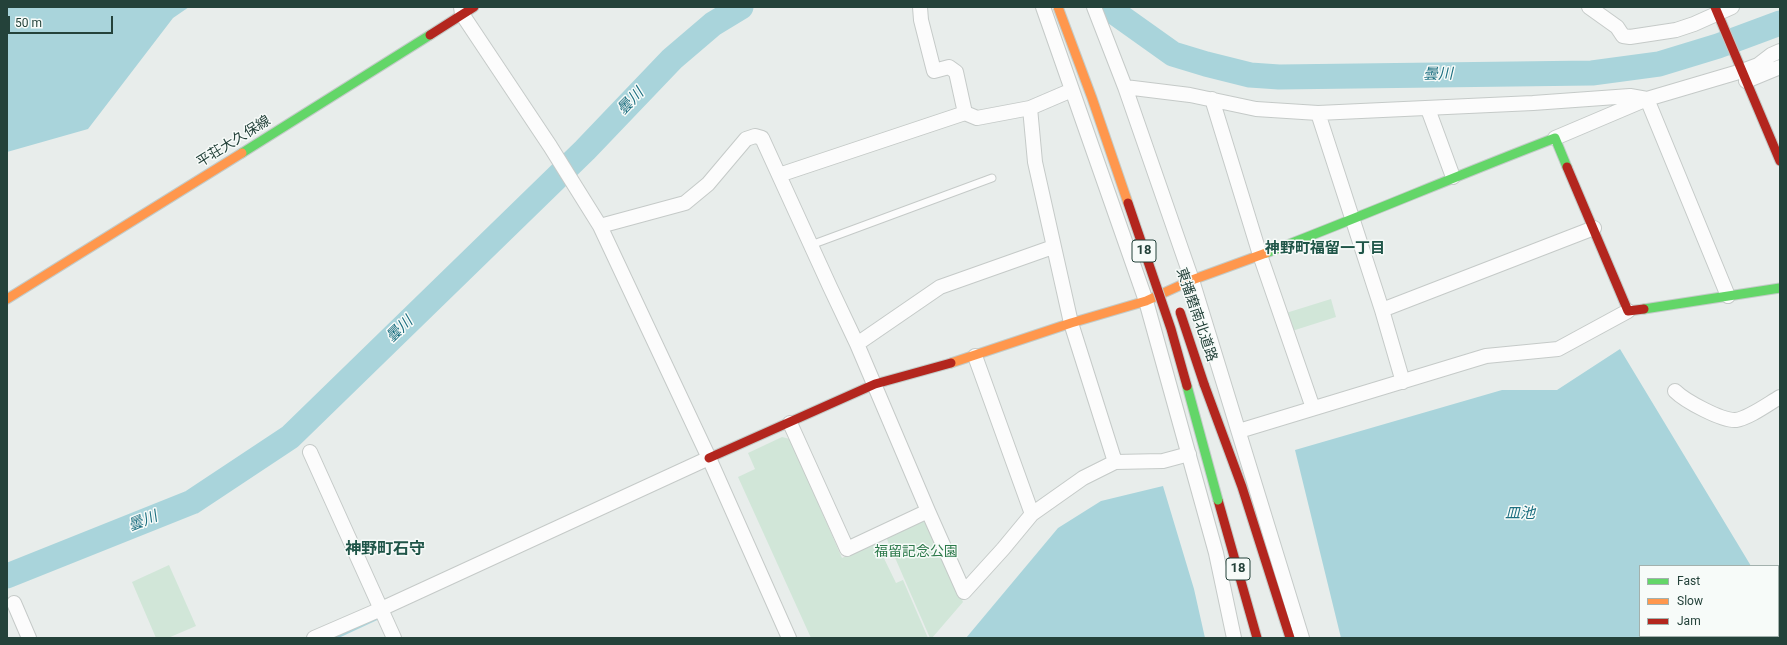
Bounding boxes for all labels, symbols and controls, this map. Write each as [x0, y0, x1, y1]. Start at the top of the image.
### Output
scale bar [10, 8, 115, 34]
text: 50 m [15, 16, 42, 30]
water label: 曇川 [1423, 66, 1453, 84]
water label: 曇川 [614, 85, 648, 119]
street label: 平荘大久保線 [194, 113, 274, 171]
road number: 18 [1132, 240, 1156, 262]
district label: 神野町福留一丁目 [1265, 240, 1385, 258]
street label: 東播磨南北道路 [1172, 266, 1220, 364]
water label: 曇川 [383, 313, 417, 347]
water label: 皿池 [1505, 505, 1535, 523]
water label: 曇川 [126, 508, 160, 536]
district label: 神野町石守 [345, 540, 425, 560]
park label: 福留記念公園 [874, 544, 958, 560]
road number: 18 [1226, 558, 1250, 580]
legend [1639, 565, 1779, 637]
text: Fast [1677, 574, 1700, 588]
text: Slow [1677, 594, 1703, 608]
text: Jam [1677, 614, 1701, 628]

